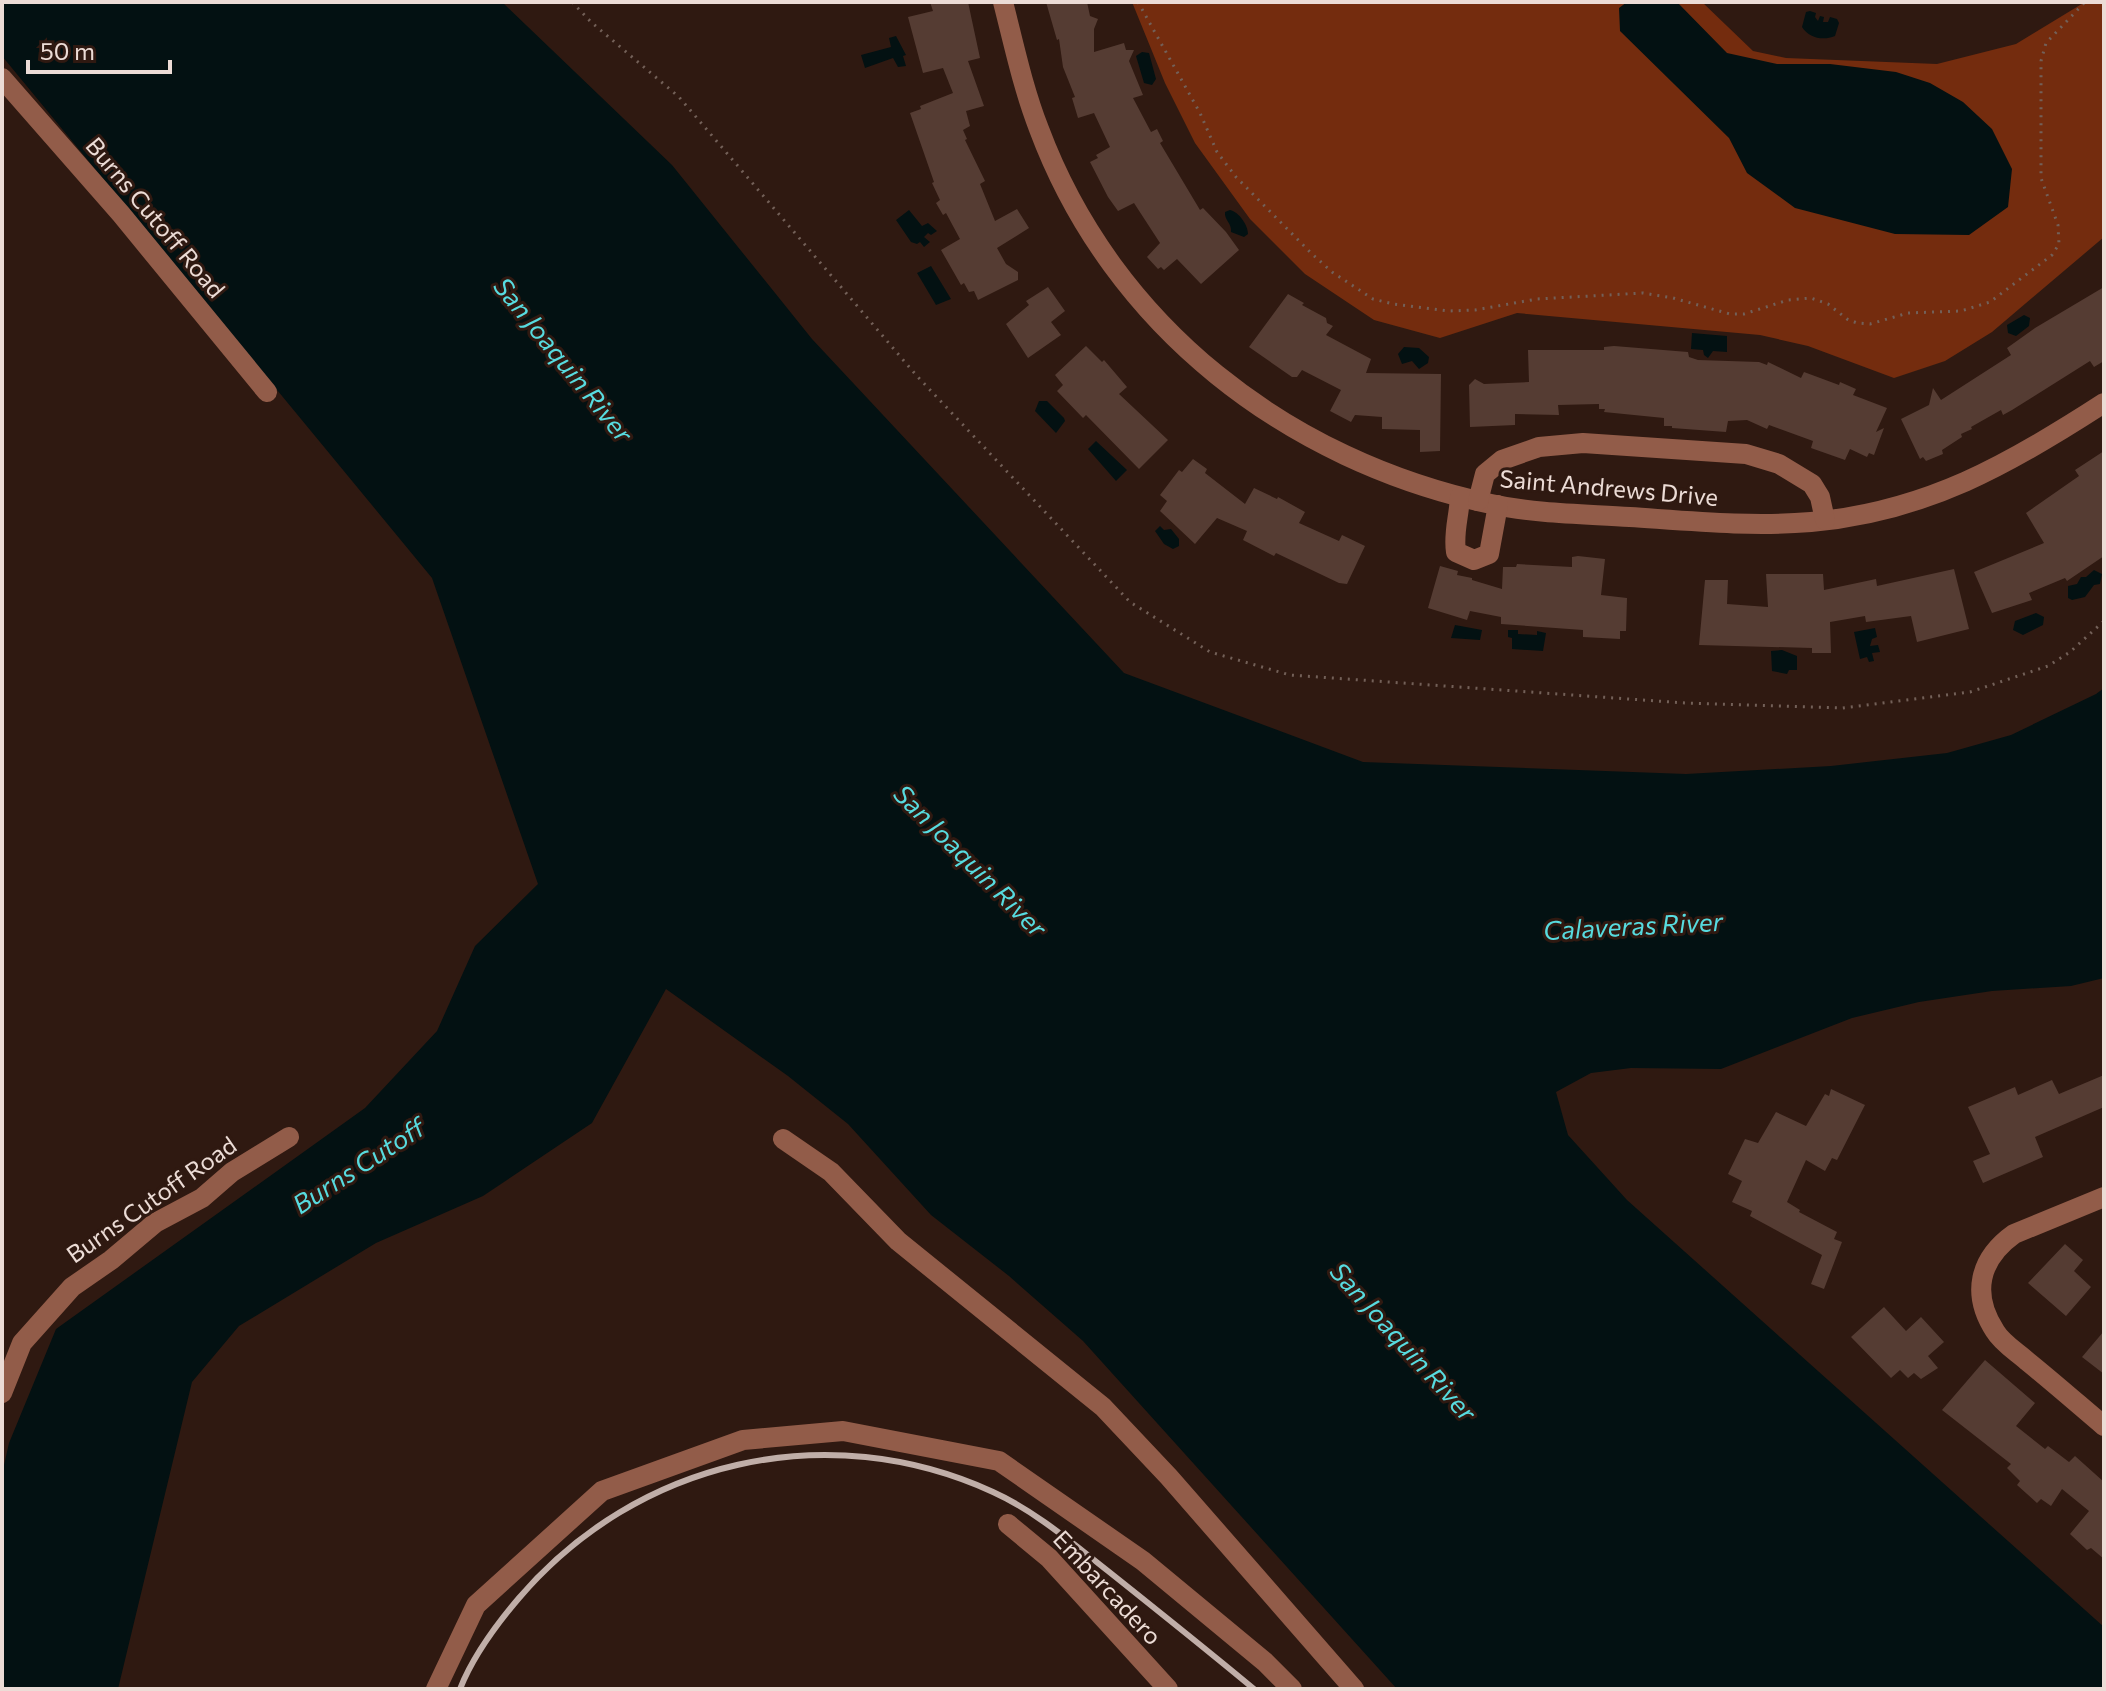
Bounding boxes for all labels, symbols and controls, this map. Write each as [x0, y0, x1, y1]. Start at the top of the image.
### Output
scale bar [28, 24, 170, 74]
text: 50 m [40, 36, 95, 65]
street label: Burns Cutoff Road [80, 131, 232, 303]
water label: San Joaquin River [488, 270, 641, 449]
street label: Saint Andrews Drive [1498, 463, 1720, 511]
water label: San Joaquin River [888, 777, 1055, 944]
water label: Calaveras River [1542, 905, 1725, 945]
water label: Burns Cutoff [286, 1109, 433, 1219]
street label: Burns Cutoff Road [61, 1130, 241, 1268]
water label: San Joaquin River [1325, 1255, 1485, 1428]
street label: Embarcadero [1048, 1524, 1168, 1650]

